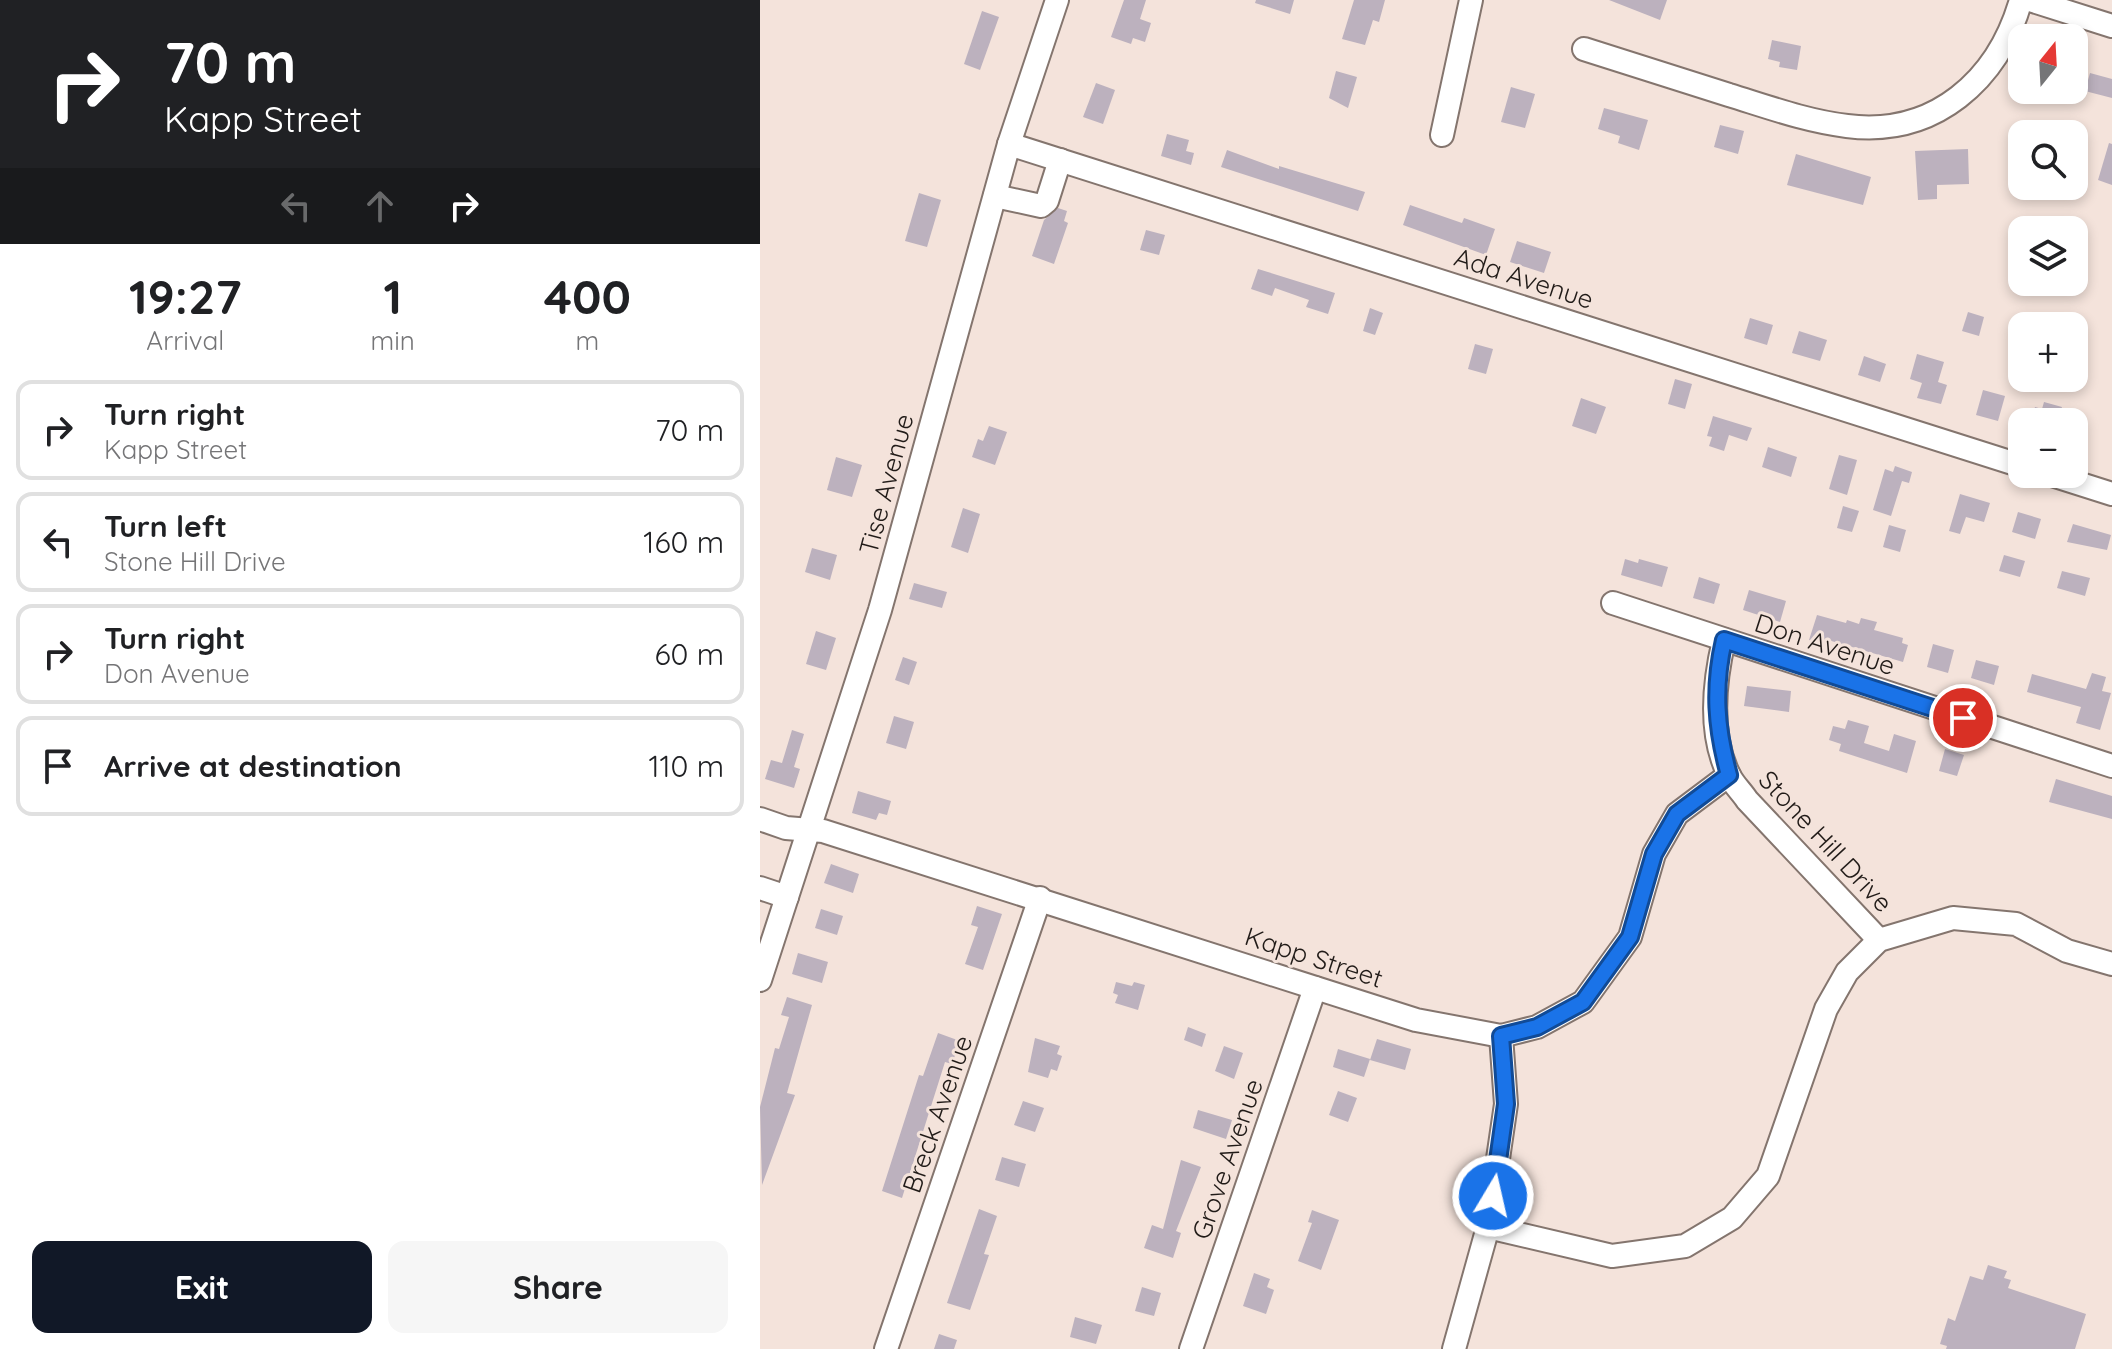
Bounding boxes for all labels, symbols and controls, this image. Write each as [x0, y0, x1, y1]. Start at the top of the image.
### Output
north arrow [2008, 24, 2088, 104]
map controls [2008, 24, 2088, 488]
text: 70 m [164, 27, 296, 97]
icon: right [32, 32, 136, 136]
text: Kapp Street [164, 96, 362, 141]
button: search [2008, 120, 2088, 200]
icon: left [274, 184, 318, 228]
icon: ahead [358, 184, 402, 228]
icon: right [442, 184, 486, 228]
button: layers [2008, 216, 2088, 296]
street label: Ada Avenue [1450, 240, 1598, 316]
text: 19:27 [129, 266, 242, 326]
text: 1 [383, 266, 402, 326]
text: 400 [544, 266, 631, 326]
button: + [2008, 312, 2088, 392]
text: Arrival [146, 324, 224, 357]
text: min [371, 324, 415, 357]
text: m [576, 324, 599, 357]
text: Turn right [104, 395, 245, 433]
icon: right [36, 408, 80, 452]
button: − [2008, 408, 2088, 488]
street label: Tise Avenue [851, 410, 921, 558]
text: 70 m [655, 411, 724, 449]
text: Kapp Street [104, 433, 247, 466]
text: Turn left [104, 507, 227, 545]
icon: left [36, 520, 80, 564]
text: 160 m [643, 523, 724, 561]
text: Stone Hill Drive [104, 545, 286, 578]
street label: Don Avenue [1751, 606, 1899, 682]
text: Turn right [104, 619, 245, 657]
icon: right [36, 632, 80, 676]
text: 60 m [654, 635, 724, 673]
text: Don Avenue [104, 657, 250, 690]
pin [1929, 684, 1997, 752]
icon: arrive [1941, 696, 1985, 740]
icon: arrive [36, 744, 80, 788]
text: Arrive at destination [104, 747, 402, 785]
text: 110 m [648, 747, 724, 785]
street label: Stone Hill Drive [1752, 763, 1900, 919]
street label: Kapp Street [1241, 919, 1387, 995]
street label: Breck Avenue [895, 1031, 979, 1197]
street label: Grove Avenue [1184, 1074, 1270, 1244]
position arrow [1451, 1154, 1535, 1238]
button: Exit [32, 1241, 372, 1333]
button: Share [388, 1241, 728, 1333]

